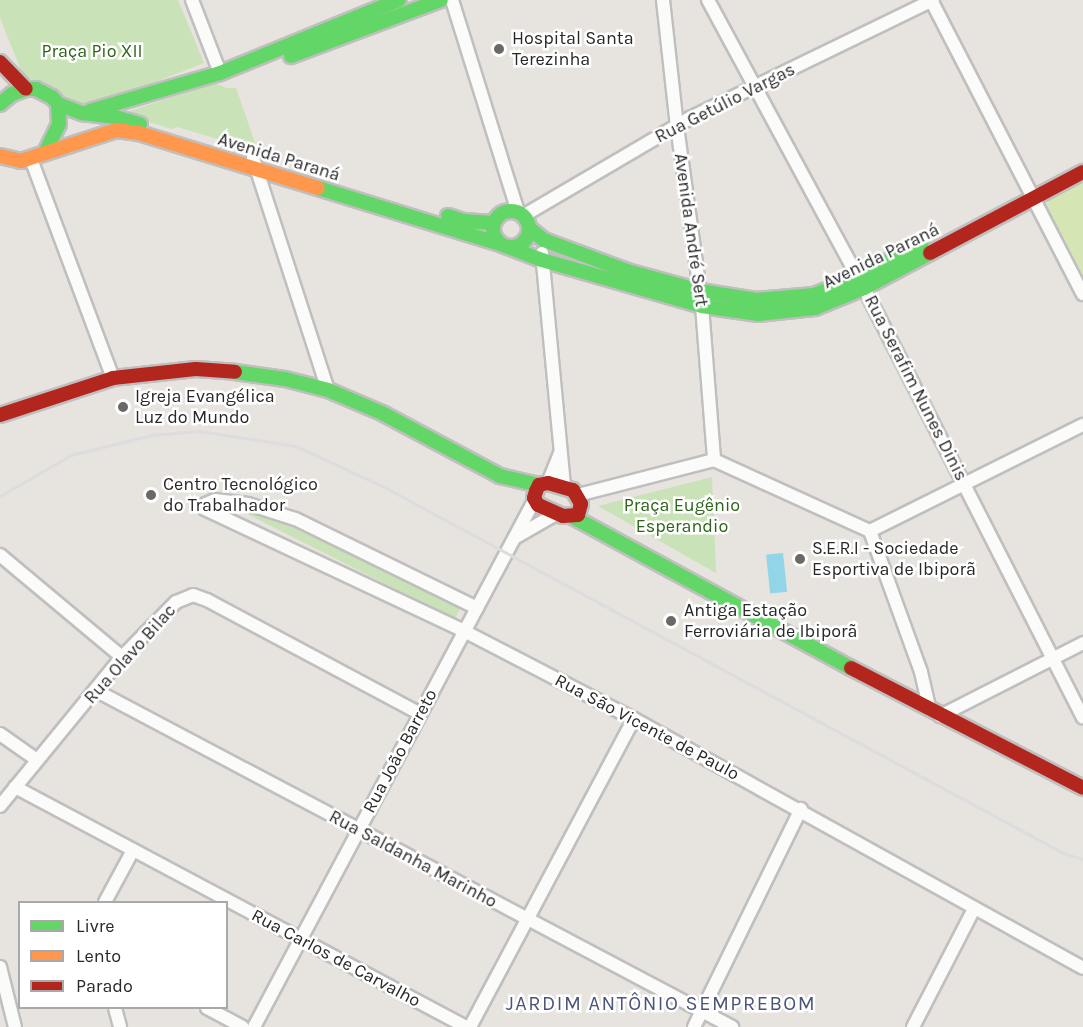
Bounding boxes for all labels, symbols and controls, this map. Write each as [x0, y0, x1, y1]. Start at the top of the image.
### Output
place label: Hospital Santa Terezinha [512, 28, 634, 70]
park label: Praça Pio XII [42, 40, 142, 62]
marker: Hospital Santa Terezinha [490, 40, 508, 58]
street label: Rua Getúlio Vargas [651, 58, 799, 148]
street label: Avenida Paraná [215, 128, 343, 186]
street label: Avenida André Sert [670, 152, 712, 308]
street label: Avenida Paraná [819, 219, 943, 293]
street label: Rua Serafim Nunes Dinis [860, 292, 972, 484]
place label: Igreja Evangélica Luz do Mundo [135, 386, 275, 428]
marker: Igreja Evangélica Luz do Mundo [116, 400, 130, 414]
place label: Centro Tecnológico do Trabalhador [163, 474, 318, 516]
marker: Centro Tecnológico do Trabalhador [144, 488, 158, 502]
park label: Praça Eugênio Esperandio [624, 495, 740, 538]
place label: S.E.R.I - Sociedade Esportiva de Ibiporã [812, 538, 976, 580]
marker: S.E.R.I - Sociedade Esportiva de Ibiporã [793, 552, 807, 566]
street label: Rua Olavo Bilac [80, 600, 180, 708]
place label: Antiga Estação Ferroviária de Ibiporã [684, 600, 857, 642]
marker: Antiga Estação Ferroviária de Ibiporã [662, 612, 680, 630]
street label: Rua São Vicente de Paulo [551, 669, 743, 785]
street label: Rua João Barreto [358, 685, 442, 817]
street label: Rua Saldanha Marinho [325, 806, 501, 912]
legend [18, 901, 228, 1009]
street label: Rua Carlos de Carvalho [248, 904, 424, 1012]
text: Livre [76, 915, 115, 937]
text: Lento [76, 945, 121, 967]
text: Parado [76, 975, 133, 997]
district label: JARDIM ANTÔNIO SEMPREBOM [506, 991, 816, 1015]

